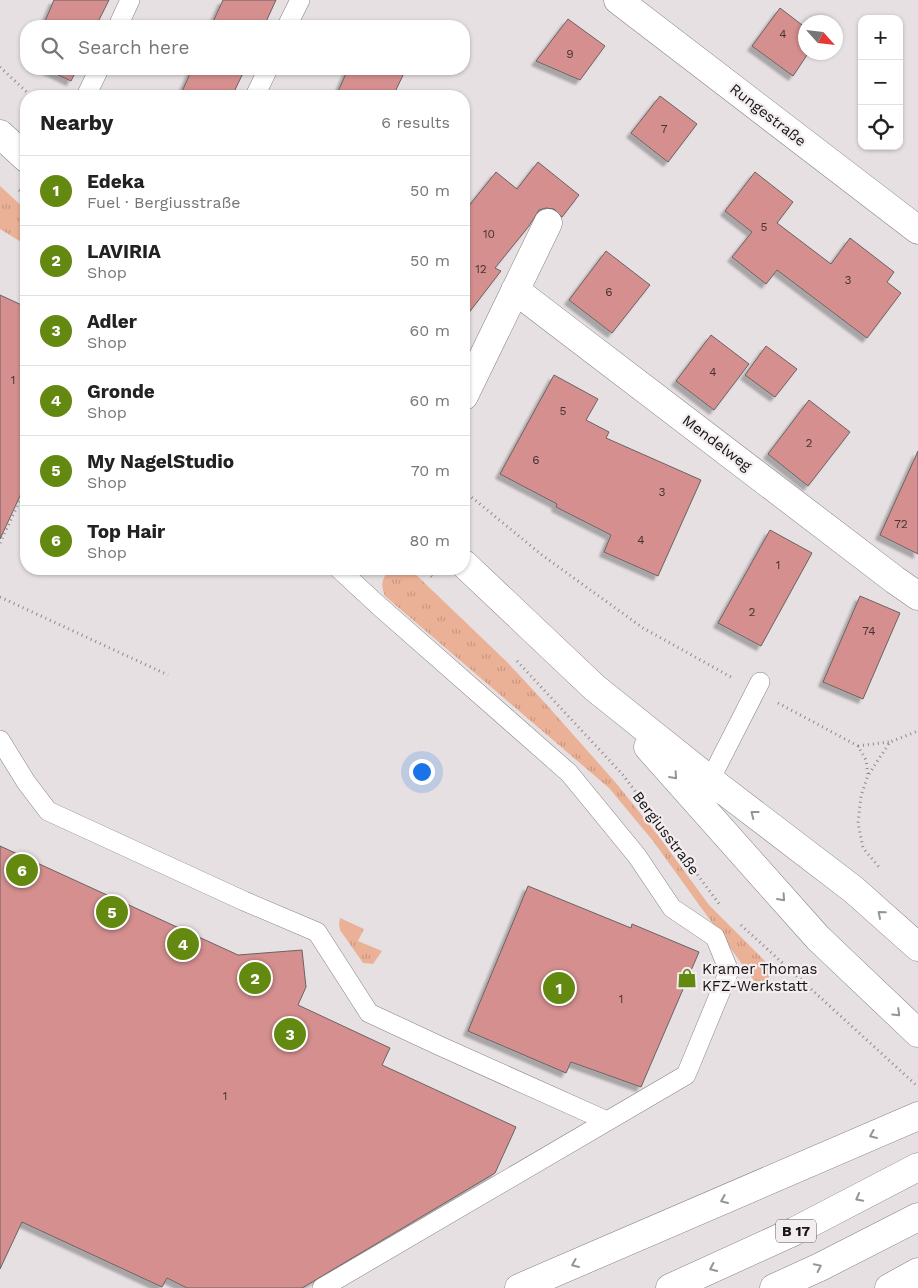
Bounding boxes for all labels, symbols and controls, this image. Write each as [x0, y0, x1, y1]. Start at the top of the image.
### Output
north arrow [798, 15, 843, 60]
map controls [858, 15, 903, 150]
button: + [858, 15, 903, 60]
search box [20, 20, 470, 75]
house number: 4 [779, 27, 787, 41]
icon: search [38, 34, 66, 62]
text: Search here [78, 36, 189, 59]
house number: 9 [566, 47, 574, 61]
button: − [858, 60, 903, 105]
street label: Rungestraße [726, 80, 810, 150]
button: locate [858, 105, 903, 150]
text: Nearby [40, 110, 113, 135]
text: 6 results [381, 113, 450, 132]
house number: 7 [661, 122, 668, 136]
text: Edeka [87, 170, 145, 193]
text: 1 [53, 181, 59, 200]
text: 50 m [410, 181, 450, 200]
text: Fuel · Bergiusstraße [87, 193, 241, 212]
house number: 5 [761, 220, 768, 234]
house number: 10 [483, 227, 495, 241]
text: LAVIRIA [87, 240, 161, 263]
text: 2 [51, 251, 61, 270]
text: 50 m [410, 251, 450, 270]
house number: 12 [475, 262, 487, 276]
text: Shop [87, 263, 127, 282]
house number: 3 [845, 273, 852, 287]
house number: 6 [605, 285, 613, 299]
text: Adler [87, 310, 137, 333]
text: 3 [51, 321, 61, 340]
text: 60 m [410, 321, 450, 340]
text: Shop [87, 333, 127, 352]
house number: 4 [709, 365, 717, 379]
house number: 1 [11, 373, 15, 387]
text: Gronde [87, 380, 155, 403]
text: 4 [51, 391, 61, 410]
text: 60 m [410, 391, 450, 410]
text: Shop [87, 403, 127, 422]
house number: 5 [560, 404, 567, 418]
street label: Mendelweg [679, 411, 755, 475]
house number: 2 [806, 436, 813, 450]
text: My NagelStudio [87, 450, 234, 473]
house number: 6 [532, 453, 540, 467]
text: 5 [51, 461, 61, 480]
text: 70 m [411, 461, 450, 480]
text: Shop [87, 473, 127, 492]
house number: 3 [659, 485, 666, 499]
house number: 72 [894, 517, 908, 531]
text: Top Hair [87, 520, 165, 543]
text: 6 [51, 531, 61, 550]
text: 80 m [409, 531, 450, 550]
house number: 4 [637, 533, 645, 547]
text: Shop [87, 543, 127, 562]
house number: 1 [776, 558, 780, 572]
house number: 2 [749, 605, 756, 619]
house number: 74 [862, 624, 876, 638]
your location [409, 759, 435, 785]
one-way arrow [669, 771, 678, 780]
street label: Bergiusstraße [629, 788, 703, 878]
one-way arrow [751, 811, 760, 819]
pin: 6 [6, 851, 38, 889]
one-way arrow [776, 892, 785, 901]
pin: 5 [96, 893, 128, 931]
one-way arrow [878, 911, 887, 920]
pin: 4 [167, 925, 199, 963]
pin: 2 [239, 959, 271, 997]
place label: Kramer Thomas KFZ-Werkstatt [702, 960, 818, 995]
shop icon: Kramer Thomas KFZ-Werkstatt [676, 967, 698, 989]
pin: 1 [543, 969, 575, 1007]
house number: 1 [619, 992, 623, 1006]
one-way arrow [891, 1007, 900, 1016]
pin: 3 [274, 1015, 306, 1053]
house number: 1 [223, 1089, 227, 1103]
one-way arrow [869, 1129, 878, 1140]
one-way arrow [855, 1192, 864, 1202]
one-way arrow [720, 1193, 729, 1204]
road number: B 17 [776, 1220, 816, 1242]
one-way arrow [571, 1258, 580, 1269]
one-way arrow [709, 1262, 718, 1273]
one-way arrow [813, 1263, 822, 1274]

